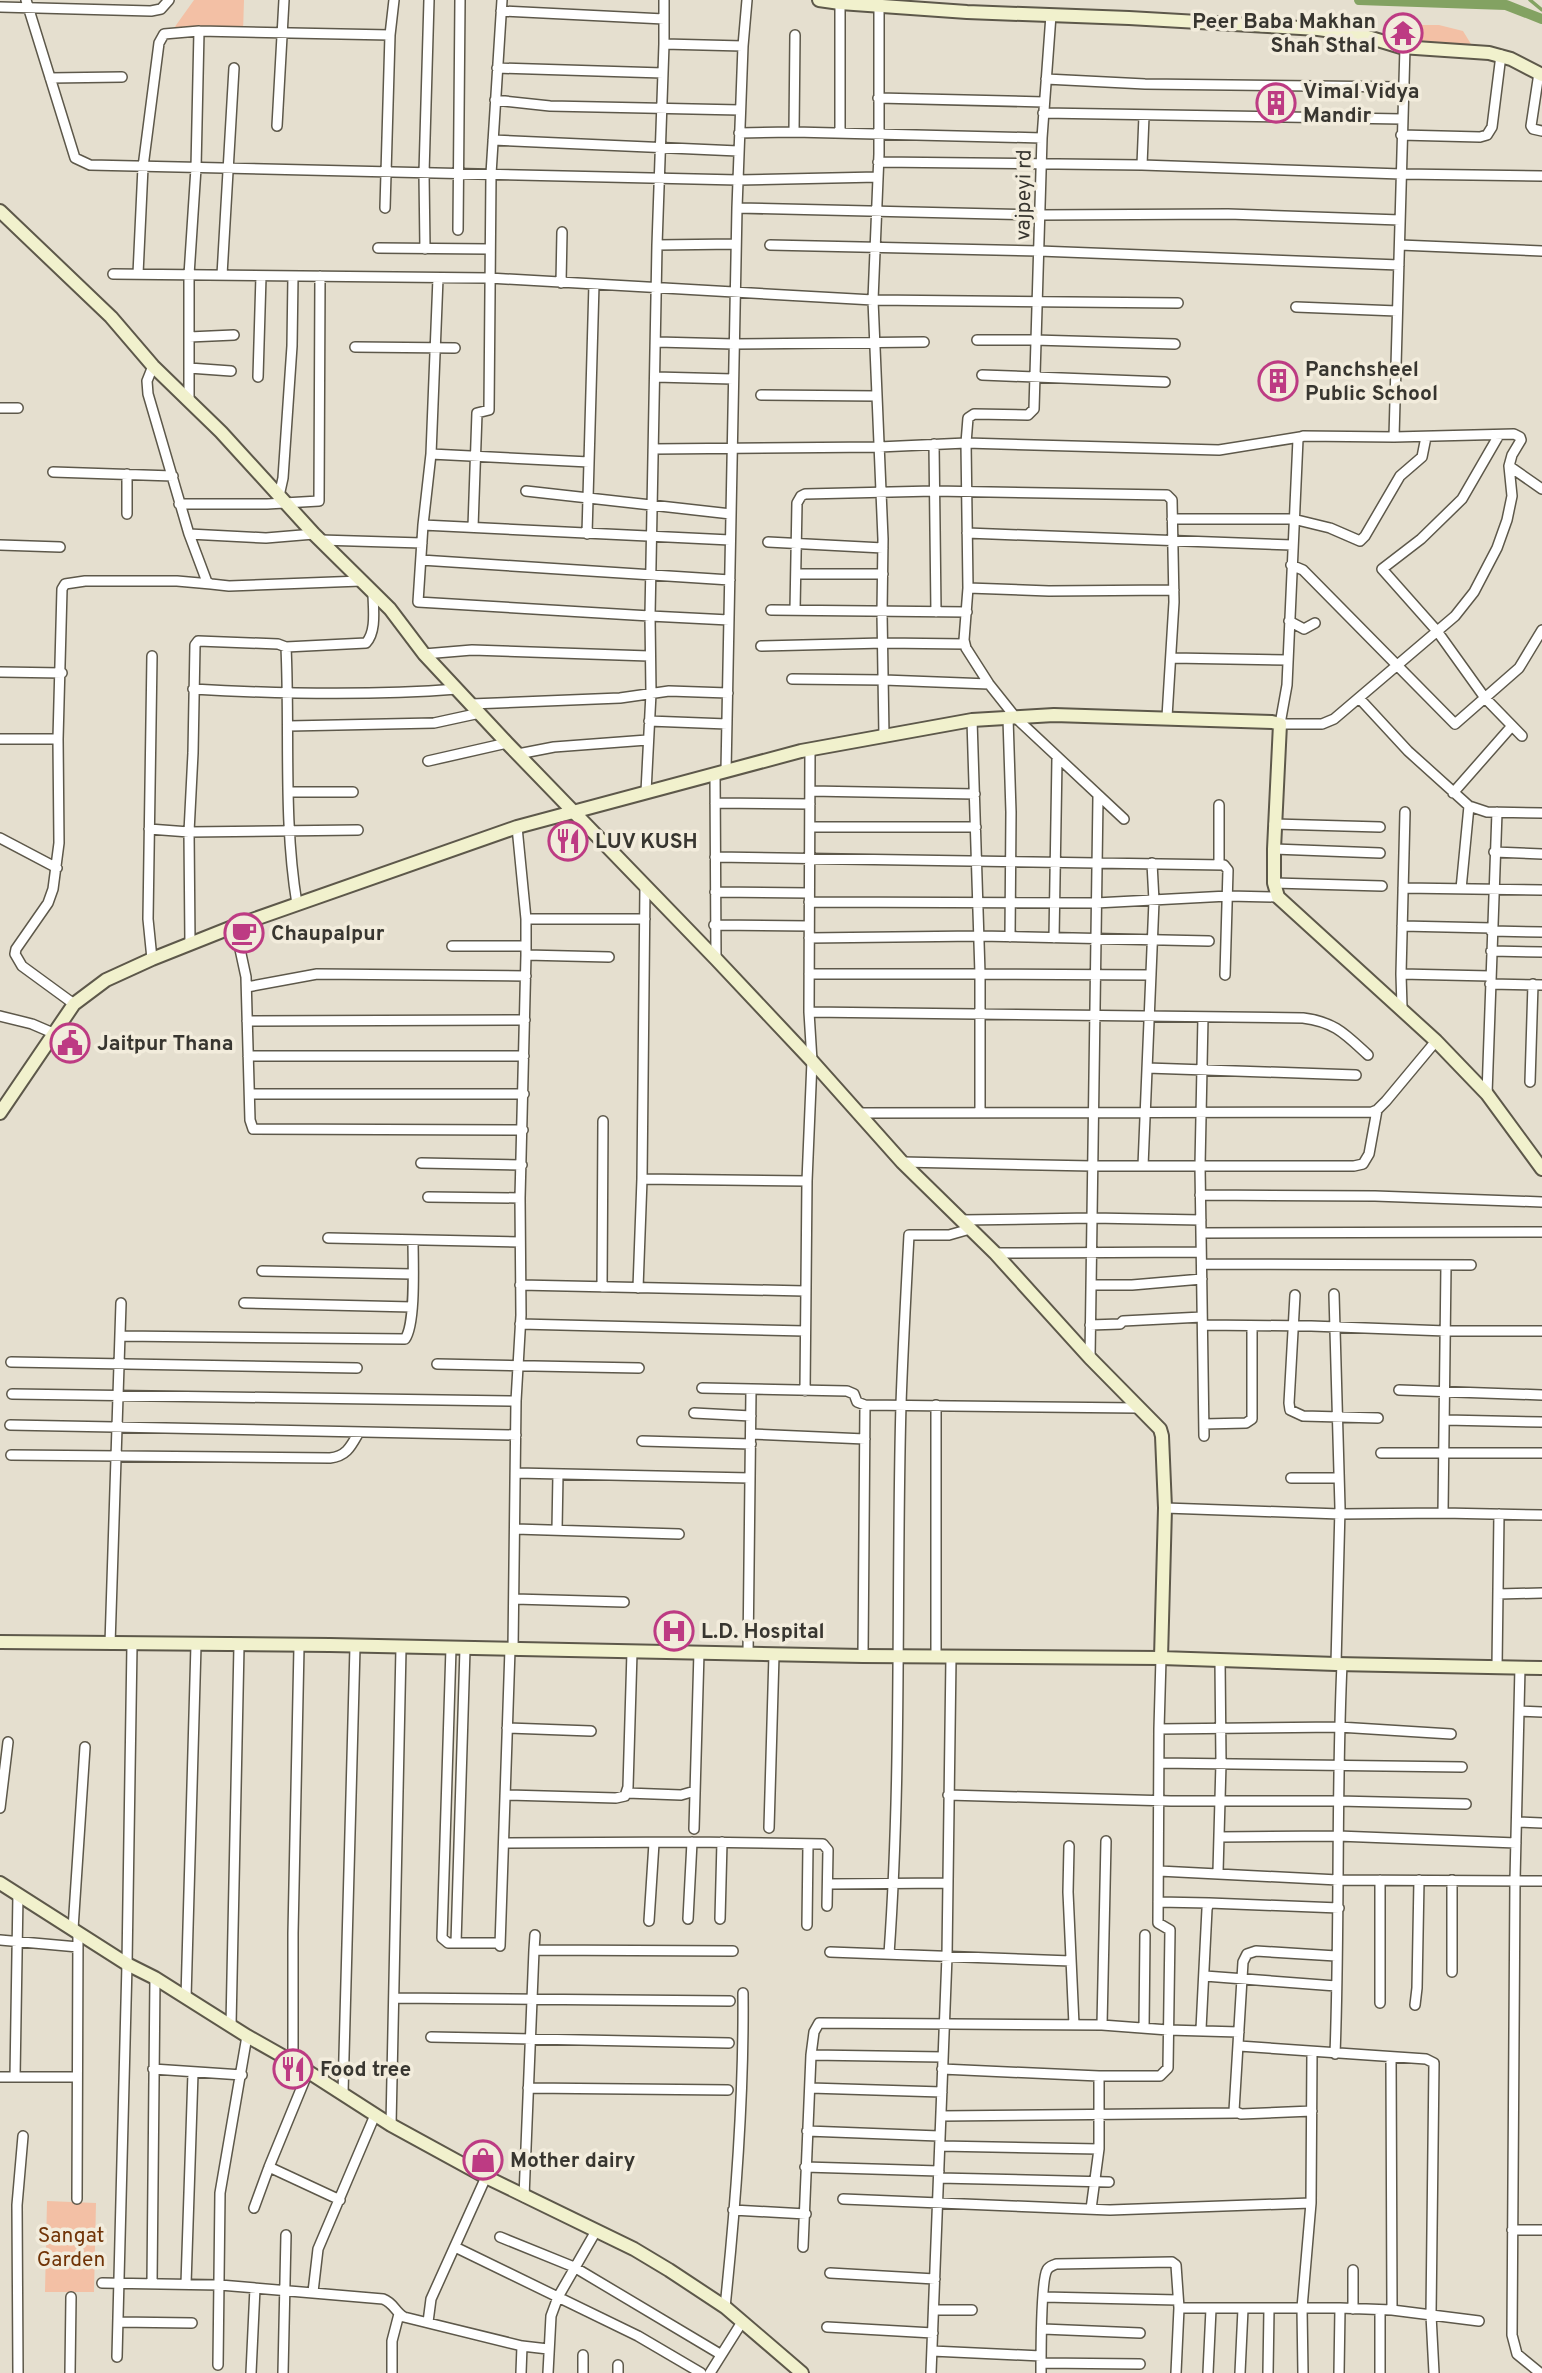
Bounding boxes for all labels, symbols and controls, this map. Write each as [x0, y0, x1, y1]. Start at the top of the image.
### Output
place label: Peer Baba Makhan Shah Sthal [1192, 9, 1376, 60]
temple icon: Peer Baba Makhan Shah Sthal [1382, 12, 1424, 54]
place label: Vimal Vidya Mandir [1303, 79, 1419, 130]
building icon: Vimal Vidya Mandir [1255, 82, 1297, 124]
street label: vajpeyi rd [1010, 149, 1039, 241]
place label: Panchsheel Public School [1305, 357, 1438, 408]
building icon: Panchsheel Public School [1257, 360, 1299, 402]
restaurant icon: LUV KUSH [547, 820, 589, 862]
place label: LUV KUSH [595, 829, 698, 856]
cafe icon: Chaupalpur [223, 912, 265, 954]
place label: Chaupalpur [271, 921, 385, 948]
public building icon: Jaitpur Thana [49, 1022, 91, 1064]
place label: Jaitpur Thana [97, 1031, 233, 1058]
hospital icon: L.D. Hospital [653, 1610, 695, 1652]
place label: L.D. Hospital [701, 1619, 825, 1646]
restaurant icon: Food tree [272, 2048, 314, 2090]
place label: Food tree [320, 2057, 411, 2084]
shop icon: Mother dairy [462, 2139, 504, 2181]
place label: Mother dairy [510, 2148, 636, 2175]
park label: Sangat Garden [37, 2223, 105, 2274]

